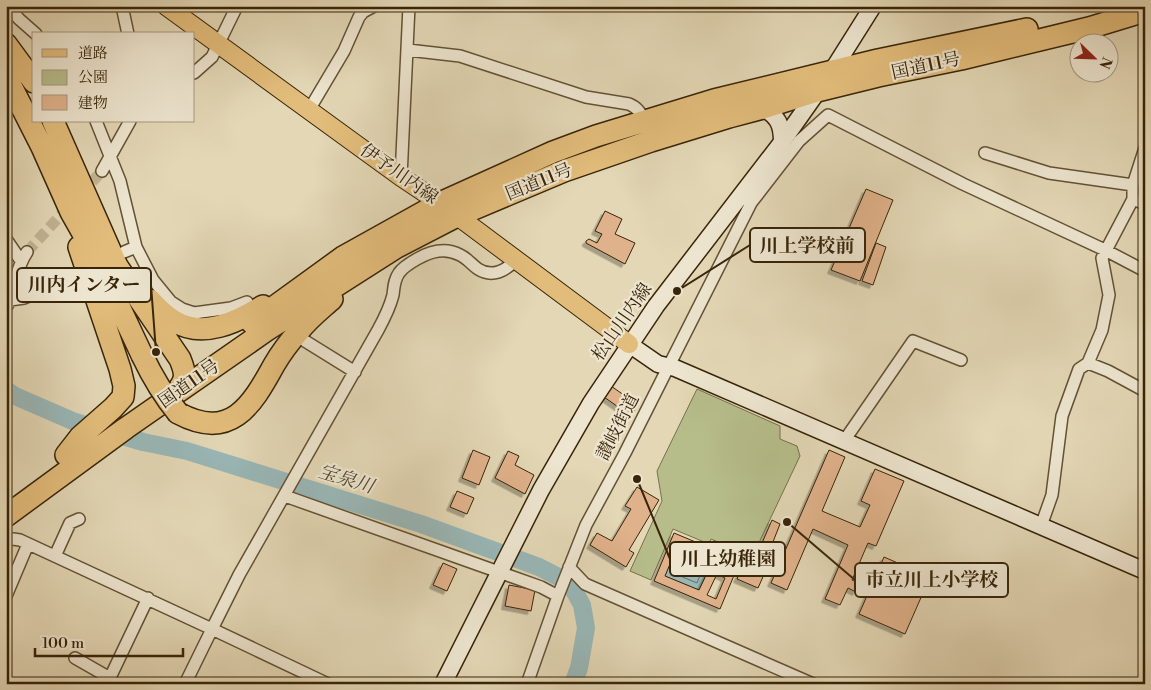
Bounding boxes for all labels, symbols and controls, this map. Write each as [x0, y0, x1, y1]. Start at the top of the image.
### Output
legend [32, 32, 195, 122]
north arrow [1068, 32, 1118, 82]
text: 道路 [78, 44, 108, 63]
street label: 国道11号 [889, 47, 963, 85]
text: N [1095, 54, 1115, 71]
text: 公園 [78, 68, 108, 87]
text: 建物 [78, 94, 108, 113]
street label: 伊予川内線 [356, 139, 442, 209]
street label: 国道11号 [502, 158, 576, 206]
callout: 川上学校前 [750, 228, 865, 262]
text: 川上学校前 [759, 234, 855, 258]
callout: 川内インター [17, 268, 151, 302]
text: 川内インター [27, 273, 141, 297]
street label: 松山川内線 [587, 279, 657, 365]
street label: 国道11号 [154, 354, 224, 414]
street label: 讃岐街道 [591, 390, 645, 464]
water label: 宝泉川 [315, 459, 379, 499]
callout: 川上幼稚園 [670, 542, 785, 576]
text: 川上幼稚園 [680, 547, 776, 571]
callout: 市立川上小学校 [855, 563, 1008, 597]
text: 市立川上小学校 [865, 568, 999, 592]
scale bar [35, 625, 182, 657]
text: 100 m [42, 634, 84, 653]

